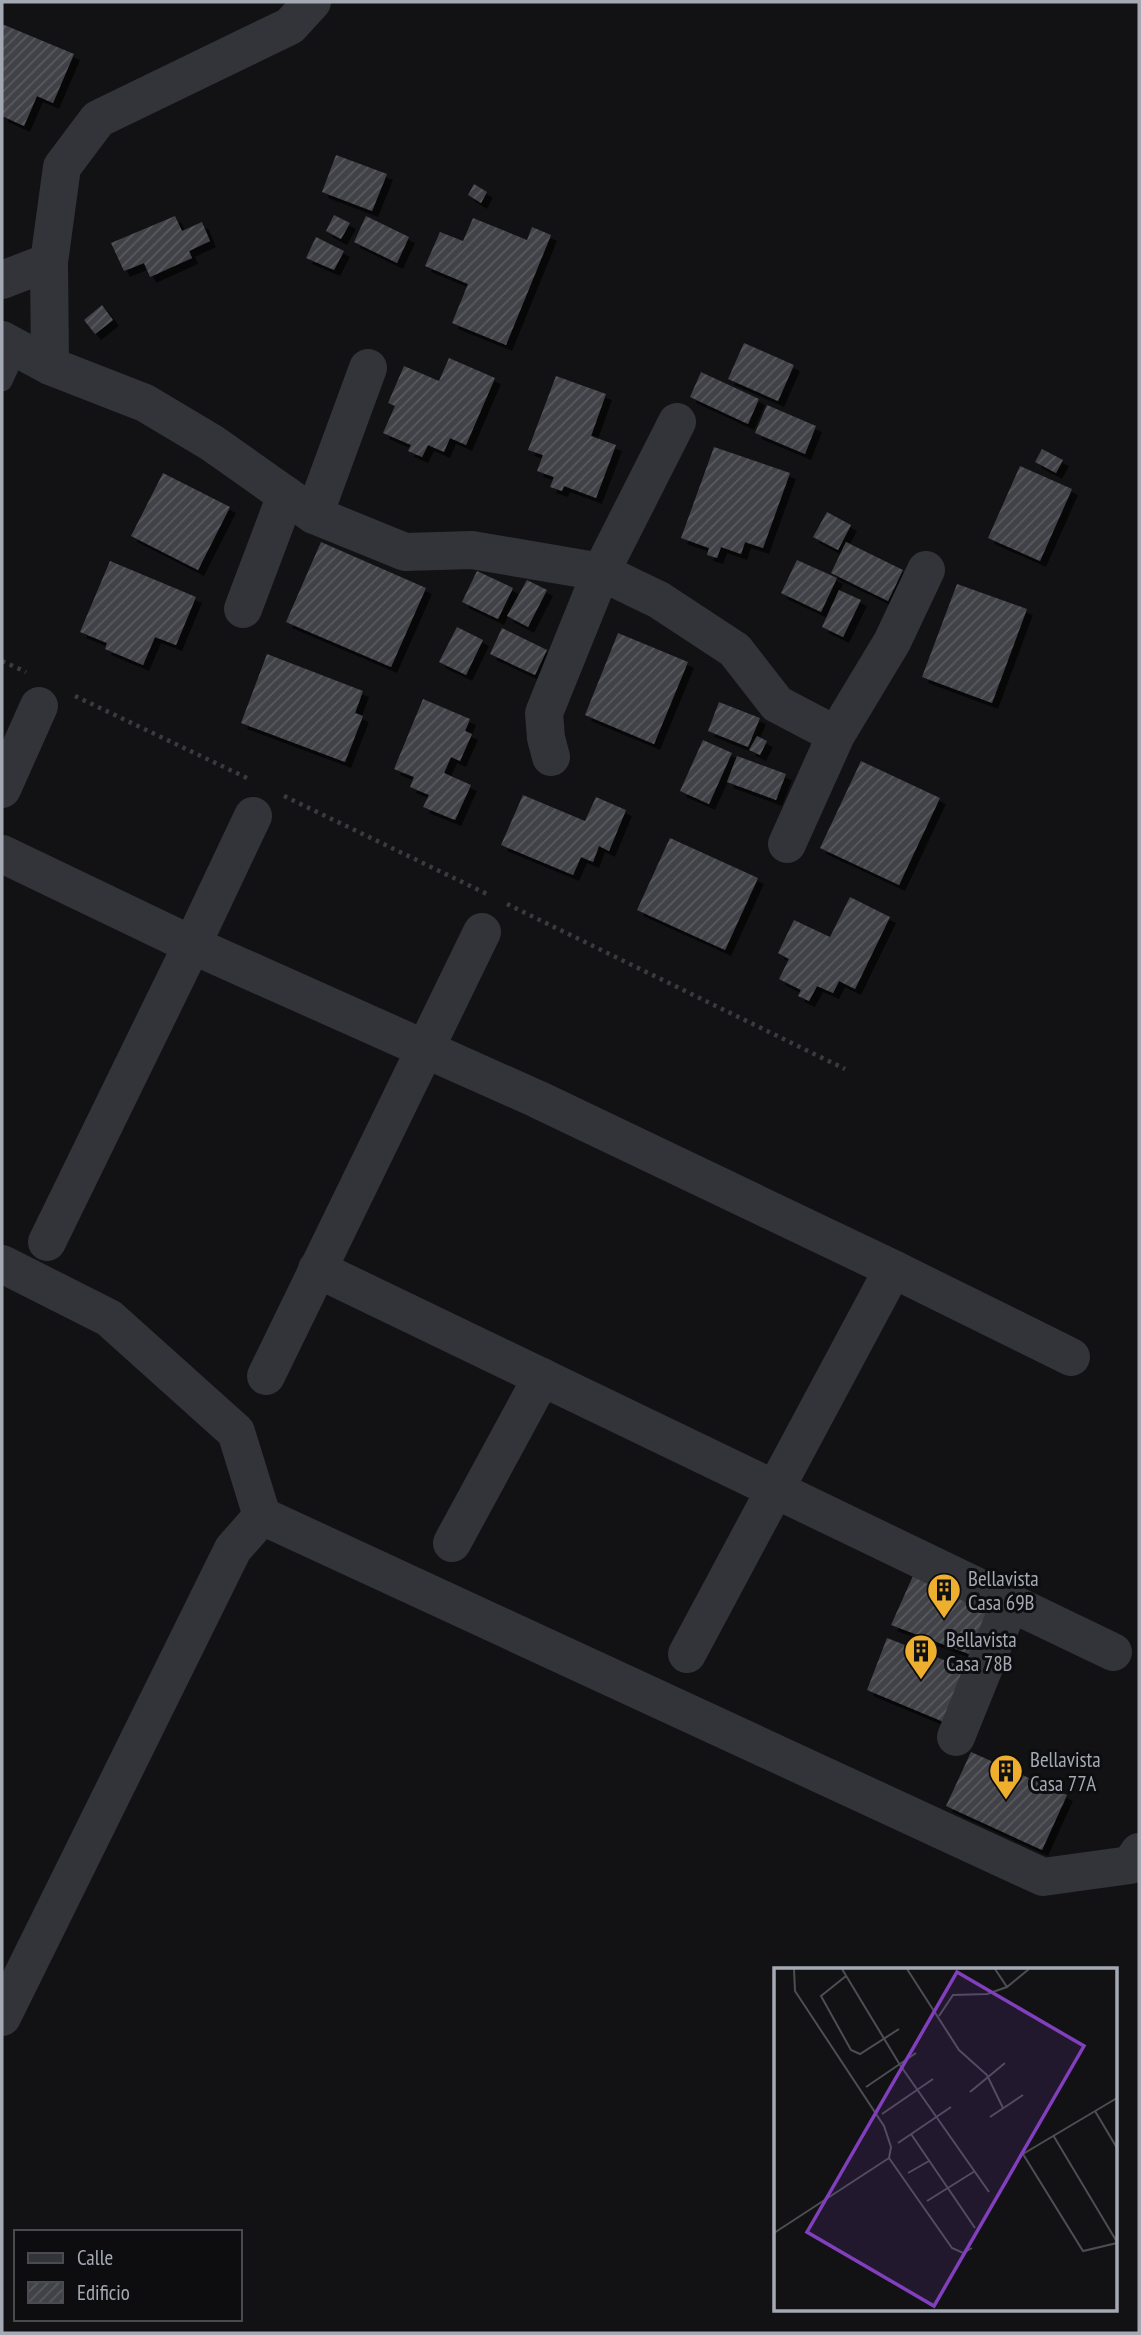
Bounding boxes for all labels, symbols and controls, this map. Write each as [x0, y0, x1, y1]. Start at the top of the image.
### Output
place label: Bellavista Casa 69B [968, 1565, 1039, 1616]
building icon: Bellavista Casa 69B [925, 1571, 963, 1620]
place label: Bellavista Casa 78B [946, 1626, 1017, 1677]
building icon: Bellavista Casa 78B [902, 1632, 940, 1681]
place label: Bellavista Casa 77A [1030, 1746, 1101, 1797]
building icon: Bellavista Casa 77A [987, 1752, 1025, 1801]
inset map [774, 1968, 1116, 2310]
legend [14, 2230, 242, 2321]
text: Calle [77, 2244, 113, 2271]
text: Edificio [77, 2279, 130, 2306]

